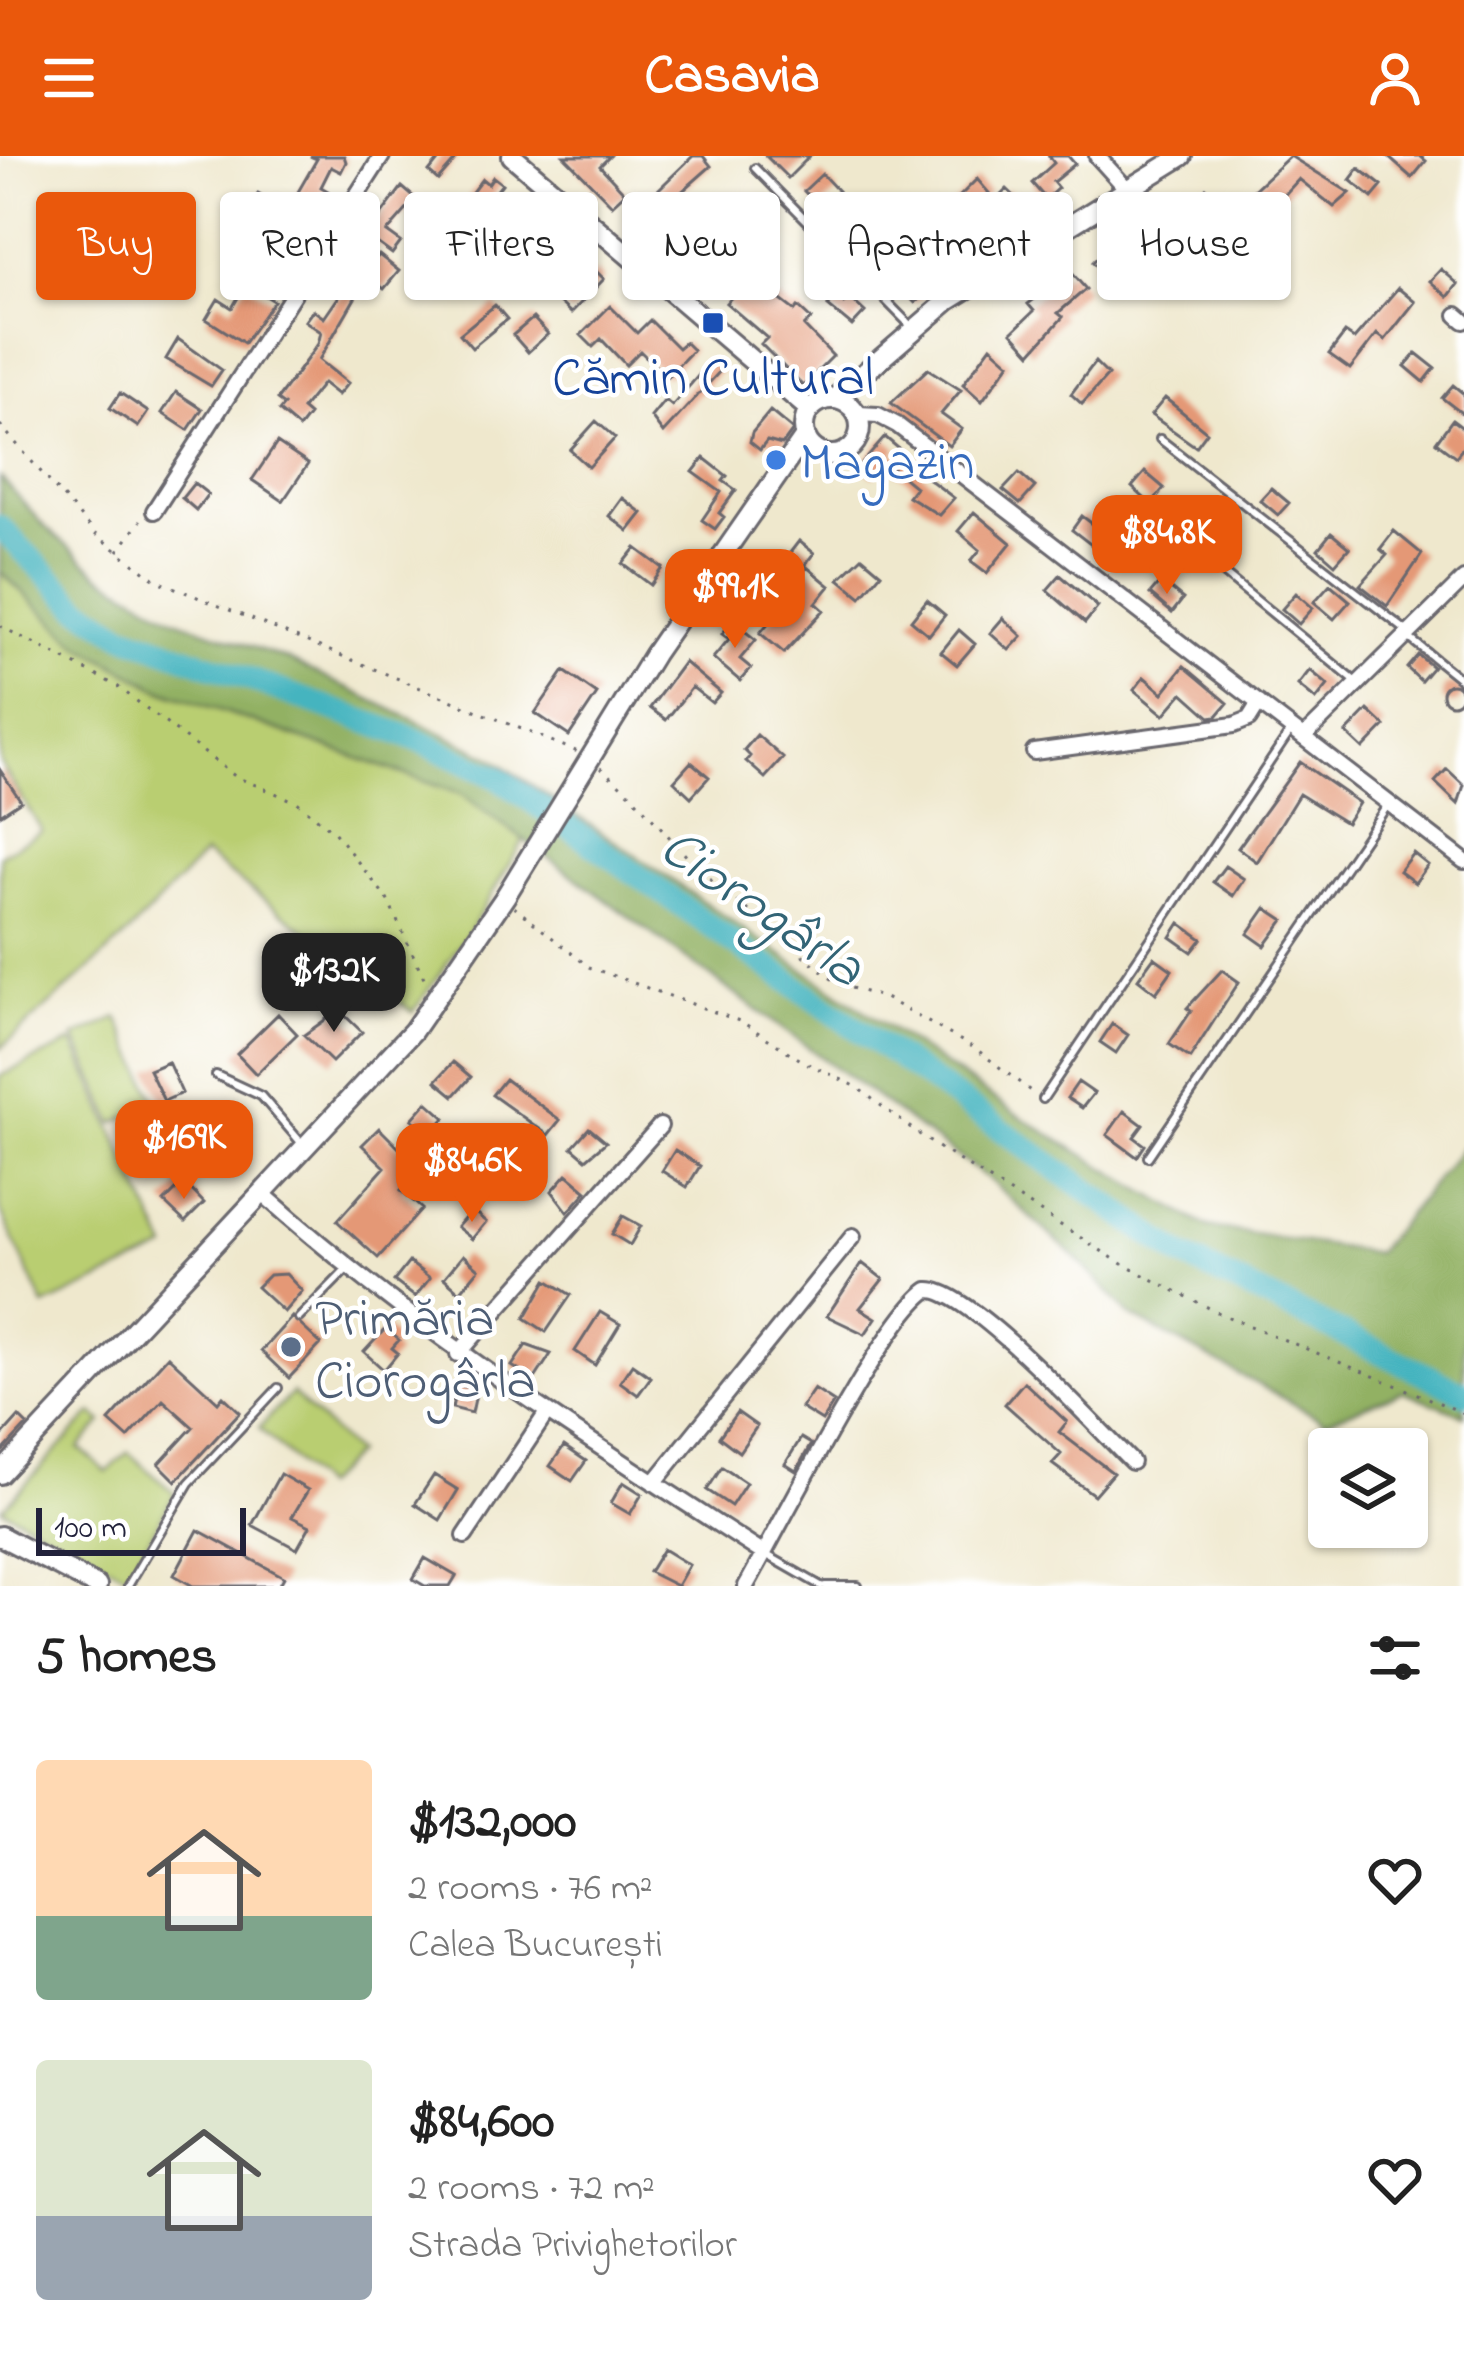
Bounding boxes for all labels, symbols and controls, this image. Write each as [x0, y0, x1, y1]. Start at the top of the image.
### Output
text: Casavia [644, 39, 820, 117]
icon: menu [36, 45, 102, 111]
icon: person [1362, 45, 1428, 111]
chip: Buy [36, 192, 196, 300]
chip: Rent [220, 192, 380, 300]
chip: Filters [404, 192, 598, 300]
chip: New [622, 192, 780, 300]
chip: Apartment [804, 192, 1073, 300]
chip: House [1097, 192, 1291, 300]
marker: Cămin Cultural [700, 310, 726, 336]
place label: Cămin Cultural [552, 342, 874, 420]
place label: Magazin [800, 427, 974, 506]
marker: Magazin [763, 447, 789, 473]
pin: $84.8K [1069, 495, 1265, 597]
text: $84.8K [1119, 505, 1215, 562]
pin: $99.1K [637, 549, 833, 651]
text: $99.1K [692, 559, 778, 616]
water label: Ciorogârla [641, 810, 880, 1012]
pin: $132K [250, 933, 418, 1035]
text: $132K [289, 943, 379, 1000]
pin: $169K [100, 1100, 268, 1202]
text: $169K [142, 1110, 226, 1167]
pin: $84.6K [374, 1123, 570, 1225]
text: $84.6K [423, 1133, 521, 1190]
place label: Primăria Ciorogârla [315, 1283, 536, 1424]
marker: Primăria Ciorogârla [278, 1334, 304, 1360]
map controls [1308, 1428, 1428, 1548]
button: layers [1308, 1428, 1428, 1548]
scale bar [36, 1502, 246, 1555]
text: 100 m [54, 1505, 127, 1553]
text: 5 homes [36, 1621, 217, 1696]
icon: filters [1362, 1625, 1428, 1691]
text: $132,000 [408, 1786, 576, 1861]
icon: home [132, 1808, 276, 1952]
icon: heart [1362, 1847, 1428, 1913]
text: 2 rooms · 76 m² [408, 1861, 653, 1918]
text: Calea București [408, 1918, 663, 1975]
text: $84,600 [408, 2086, 554, 2161]
icon: home [132, 2108, 276, 2252]
icon: heart [1362, 2147, 1428, 2213]
text: 2 rooms · 72 m² [408, 2161, 655, 2218]
text: Strada Privighetorilor [408, 2218, 737, 2275]

